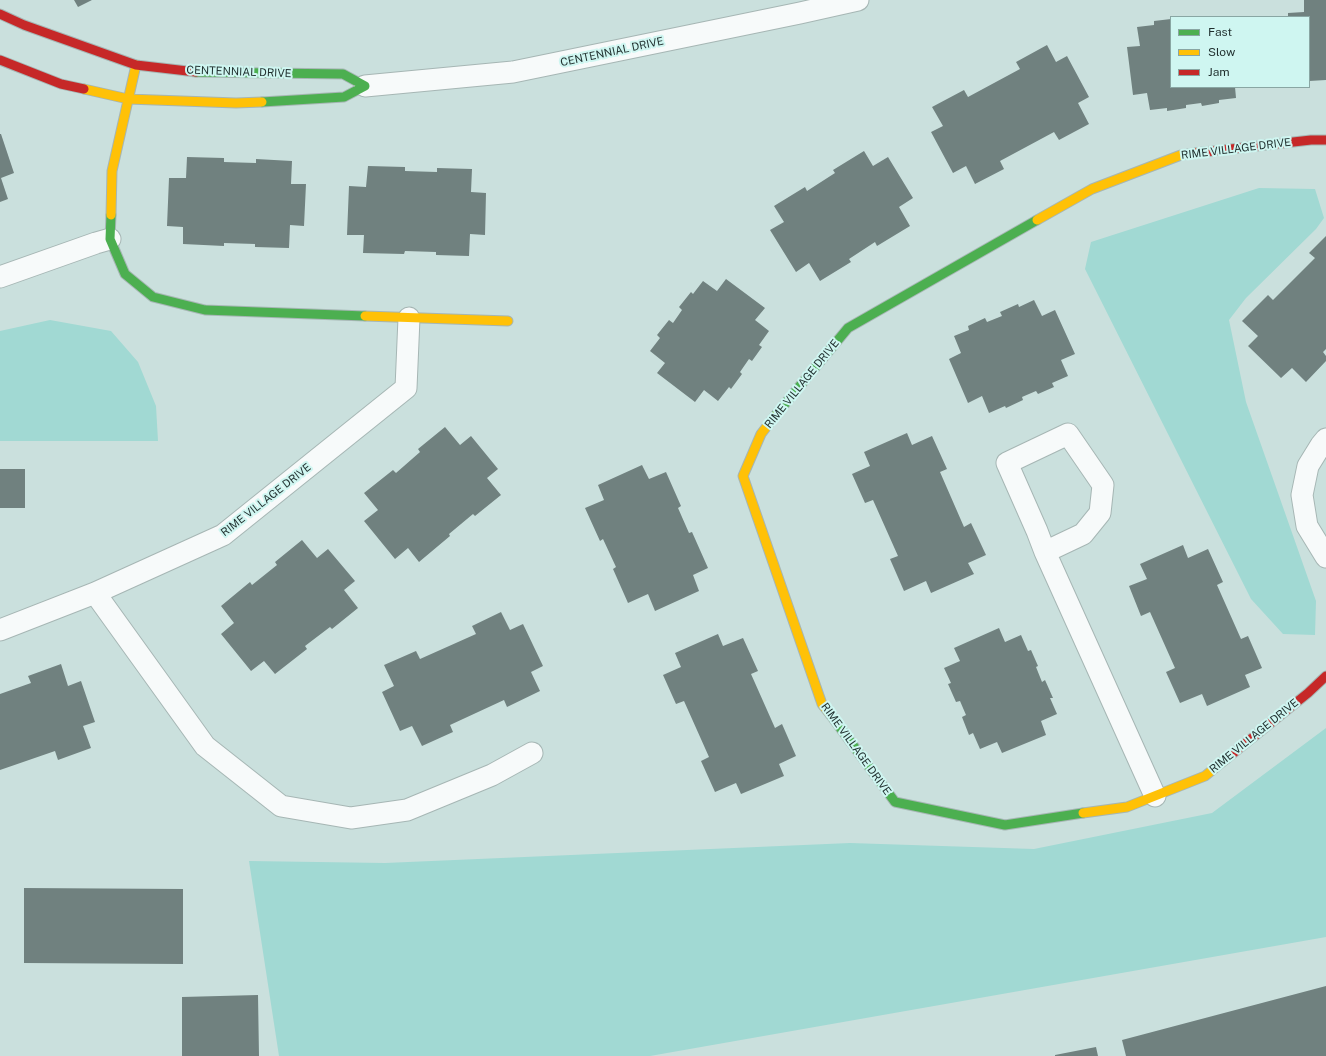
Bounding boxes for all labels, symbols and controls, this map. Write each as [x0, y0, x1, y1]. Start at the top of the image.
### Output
legend [1170, 16, 1310, 88]
text: Fast [1208, 25, 1232, 39]
street label: CENTENNIAL DRIVE [559, 35, 665, 69]
text: Slow [1208, 45, 1235, 59]
street label: CENTENNIAL DRIVE [186, 64, 292, 80]
text: Jam [1208, 65, 1230, 79]
street label: RIME VILLAGE DRIVE [1180, 136, 1292, 162]
street label: RIME VILLAGE DRIVE [762, 337, 842, 431]
street label: RIME VILLAGE DRIVE [218, 461, 314, 539]
street label: RIME VILLAGE DRIVE [1207, 696, 1301, 776]
street label: RIME VILLAGE DRIVE [818, 700, 894, 798]

